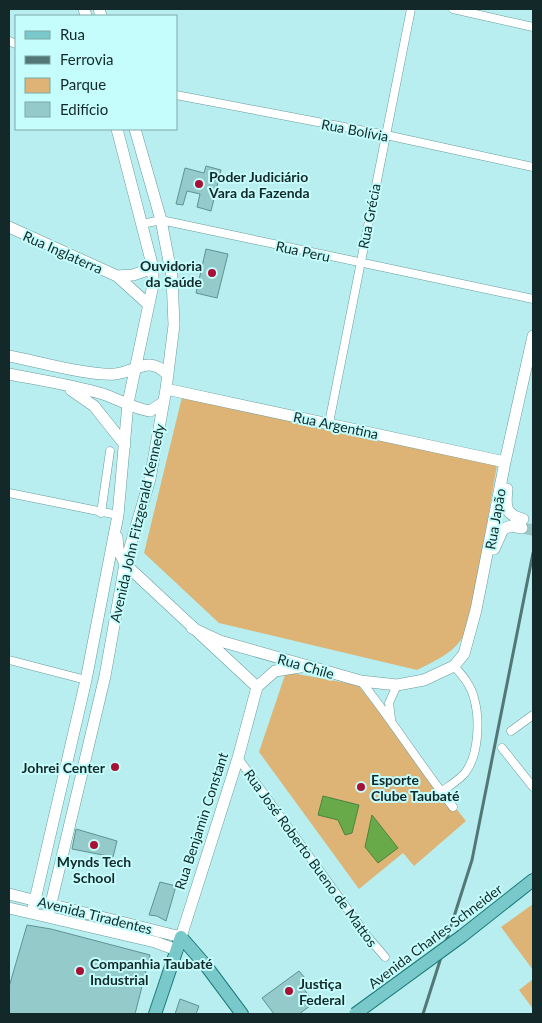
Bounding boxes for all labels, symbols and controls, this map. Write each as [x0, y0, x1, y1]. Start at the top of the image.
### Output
legend [15, 15, 178, 130]
text: Rua [60, 25, 85, 43]
text: Ferrovia [60, 50, 113, 68]
text: Parque [60, 75, 106, 93]
text: Edifício [60, 100, 108, 118]
street label: Rua Bolívia [320, 115, 390, 145]
place label: Poder Judiciário Vara da Fazenda [208, 168, 310, 201]
marker: Poder Judiciário Vara da Fazenda [193, 178, 205, 190]
street label: Rua Grécia [354, 182, 384, 250]
street label: Rua Inglaterra [21, 227, 105, 277]
street label: Rua Peru [274, 237, 332, 265]
place label: Ouvidoria da Saúde [140, 257, 203, 290]
marker: Ouvidoria da Saúde [206, 267, 218, 279]
street label: Rua Argentina [292, 408, 380, 442]
street label: Avenida John Fitzgerald Kennedy [106, 421, 168, 624]
street label: Rua Japão [481, 487, 509, 551]
street label: Rua Chile [276, 650, 336, 682]
street label: Rua Benjamin Constant [171, 750, 231, 892]
place label: Johrei Center [22, 759, 106, 776]
marker: Johrei Center [109, 761, 121, 773]
street label: Rua José Roberto Bueno de Mattos [241, 766, 381, 950]
place label: Esporte Clube Taubaté [371, 771, 460, 804]
marker: Esporte Clube Taubaté [355, 781, 367, 793]
marker: Mynds Tech School [88, 839, 100, 851]
place label: Mynds Tech School [57, 853, 131, 886]
street label: Avenida Charles Schneider [365, 880, 505, 992]
street label: Avenida Tiradentes [36, 893, 154, 937]
place label: Companhia Taubaté Industrial [90, 955, 213, 988]
marker: Companhia Taubaté Industrial [74, 965, 86, 977]
place label: Justiça Federal [299, 975, 345, 1008]
marker: Justiça Federal [283, 985, 295, 997]

